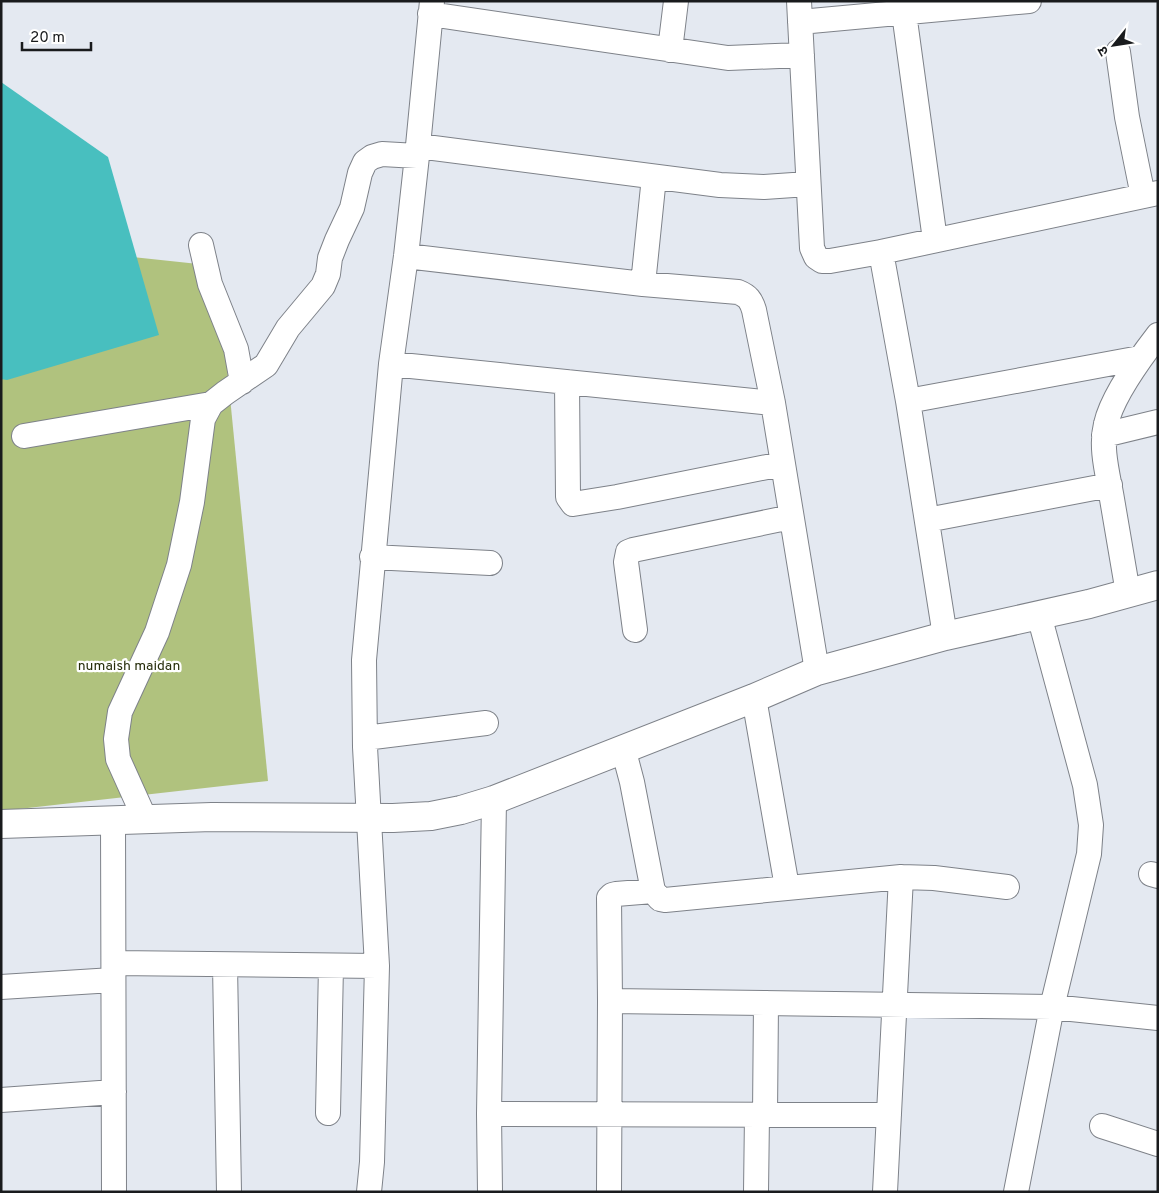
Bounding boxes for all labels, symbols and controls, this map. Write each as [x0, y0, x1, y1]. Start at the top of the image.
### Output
scale bar [22, 20, 91, 52]
north arrow [1089, 20, 1139, 70]
text: 20 m [30, 29, 65, 48]
text: उ [1094, 42, 1113, 59]
park label: numaish maidan [78, 658, 180, 675]

